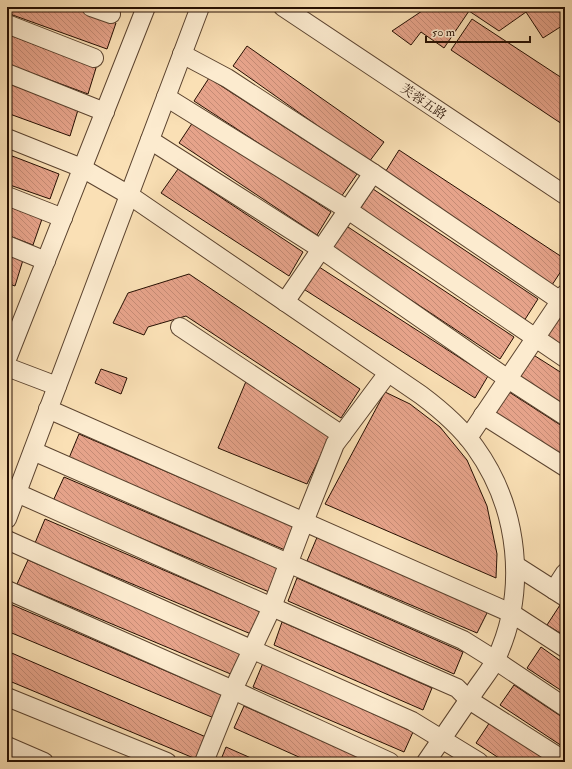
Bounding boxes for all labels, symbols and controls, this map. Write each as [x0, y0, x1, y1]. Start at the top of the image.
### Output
scale bar [426, 18, 530, 44]
text: 50 m [432, 25, 456, 40]
street label: 芙蓉五路 [397, 81, 449, 123]

